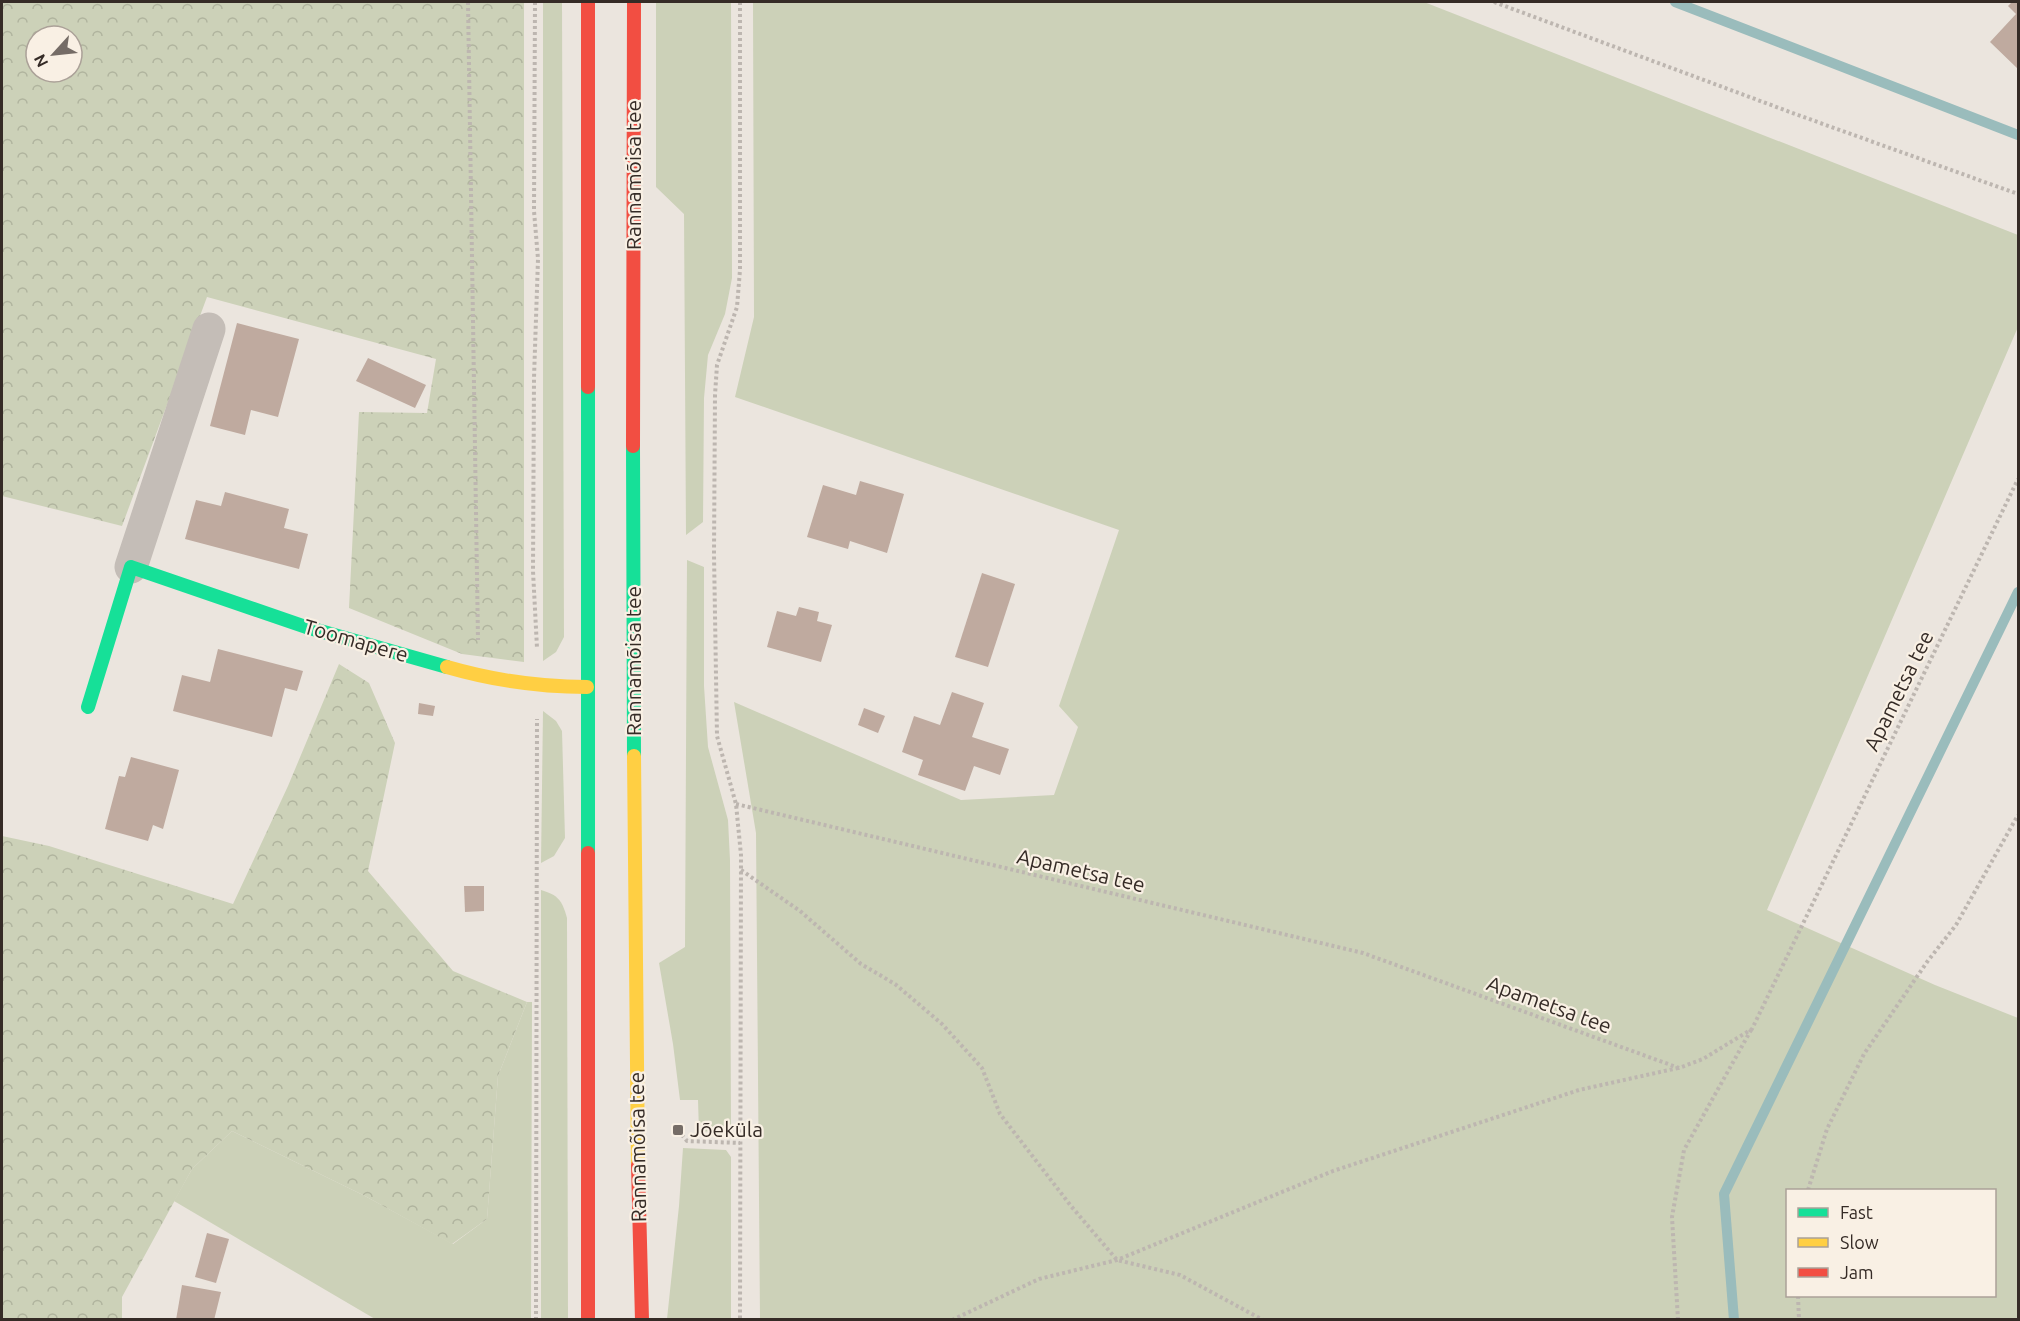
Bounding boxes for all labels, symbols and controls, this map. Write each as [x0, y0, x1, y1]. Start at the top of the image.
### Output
north arrow [24, 24, 84, 84]
text: N [30, 51, 51, 70]
street label: Rannamõisa tee [621, 100, 645, 250]
street label: Rannamõisa tee [621, 586, 645, 736]
street label: Toomapere [301, 614, 411, 666]
street label: Apametsa tee [1859, 627, 1938, 755]
street label: Apametsa tee [1015, 844, 1148, 896]
street label: Apametsa tee [1484, 970, 1615, 1038]
street label: Rannamõisa tee [624, 1072, 650, 1222]
place label: Jõeküla [690, 1117, 763, 1141]
marker: Jõeküla [671, 1123, 685, 1137]
legend [1786, 1189, 1996, 1297]
text: Fast [1840, 1202, 1873, 1222]
text: Slow [1840, 1232, 1879, 1252]
text: Jam [1840, 1262, 1874, 1282]

